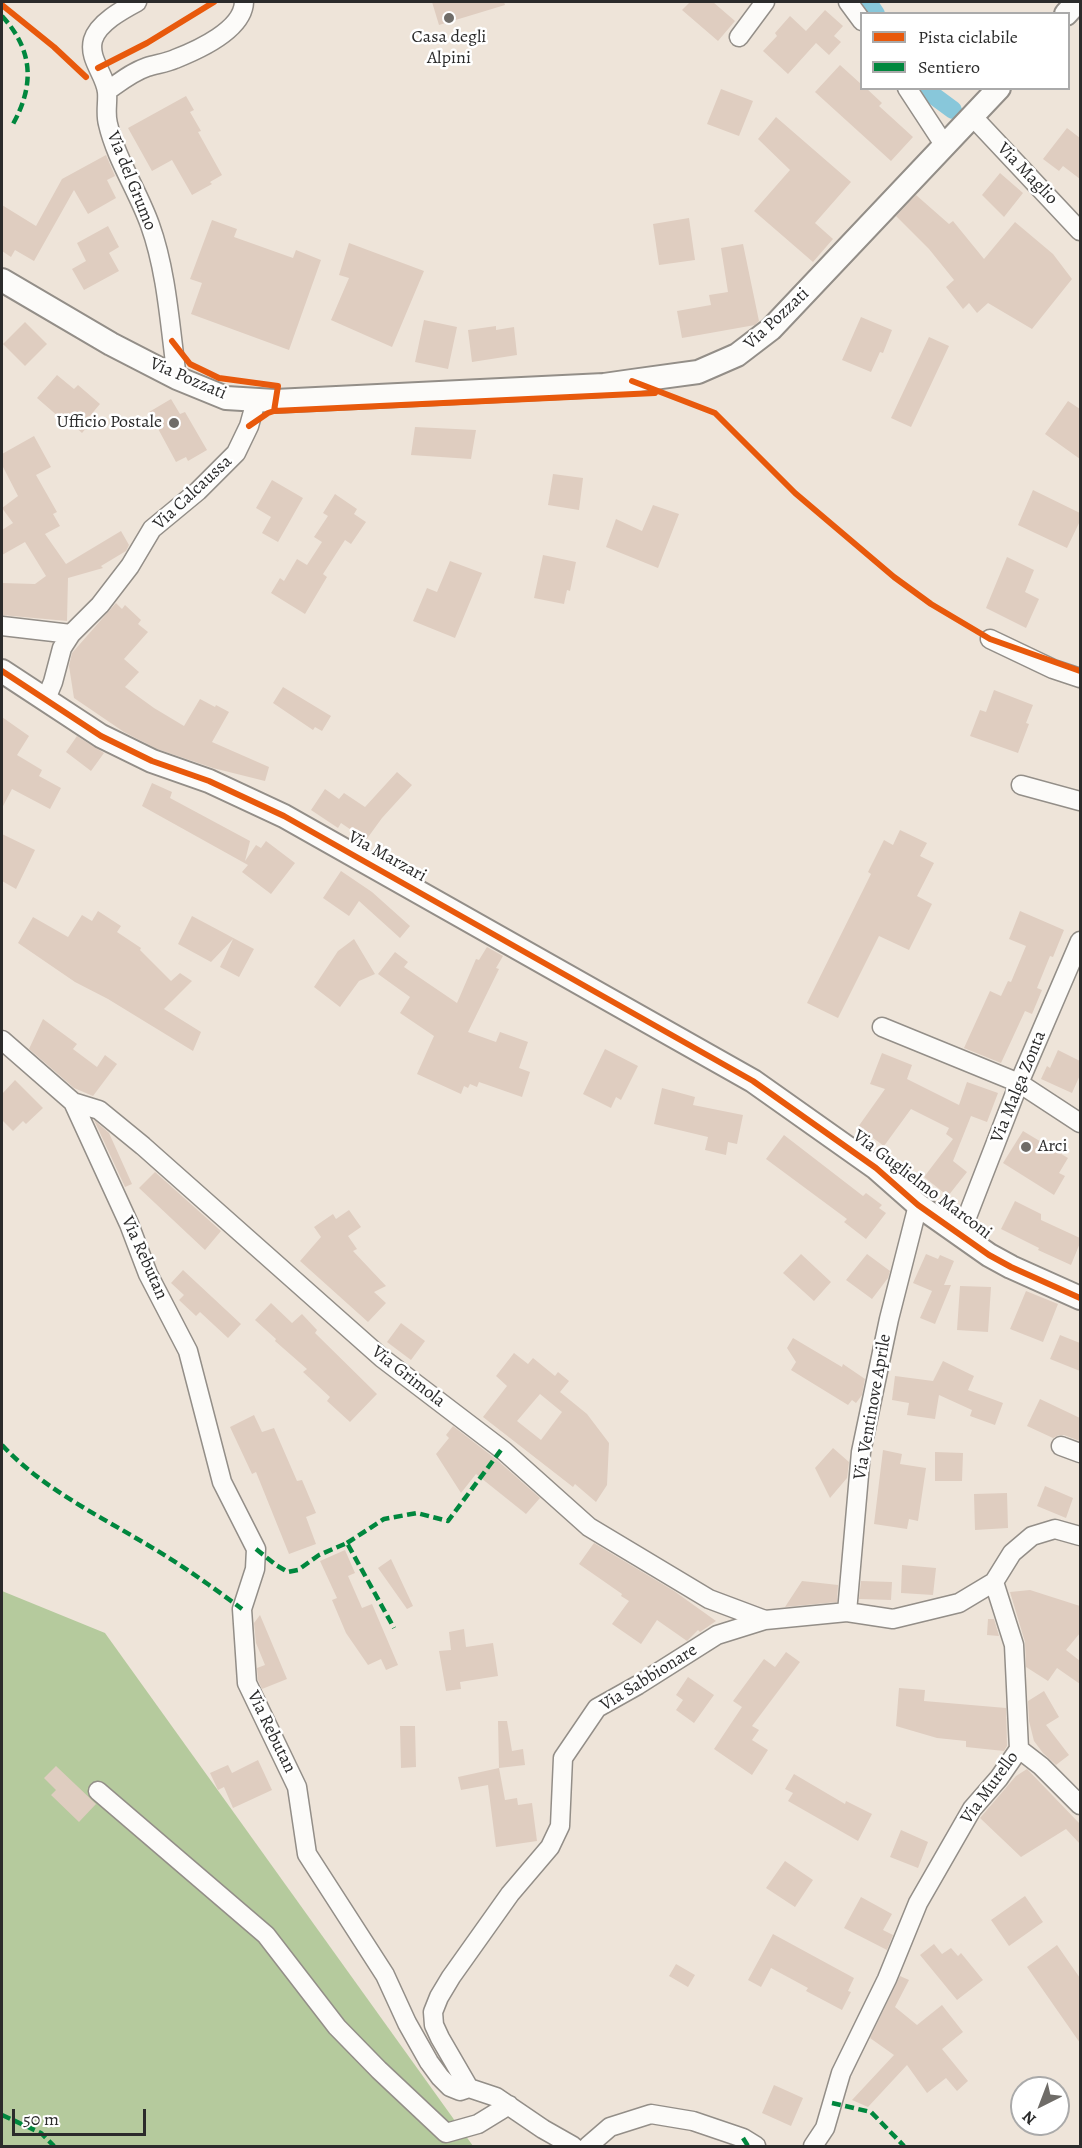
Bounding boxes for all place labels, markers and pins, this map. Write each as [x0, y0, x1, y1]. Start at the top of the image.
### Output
marker: Casa degli Alpini [442, 11, 456, 25]
place label: Casa degli Alpini [412, 27, 486, 70]
place label: Ufficio Postale [56, 412, 162, 434]
marker: Ufficio Postale [167, 416, 181, 430]
place label: Arci [1038, 1136, 1068, 1158]
marker: Arci [1019, 1140, 1033, 1154]

